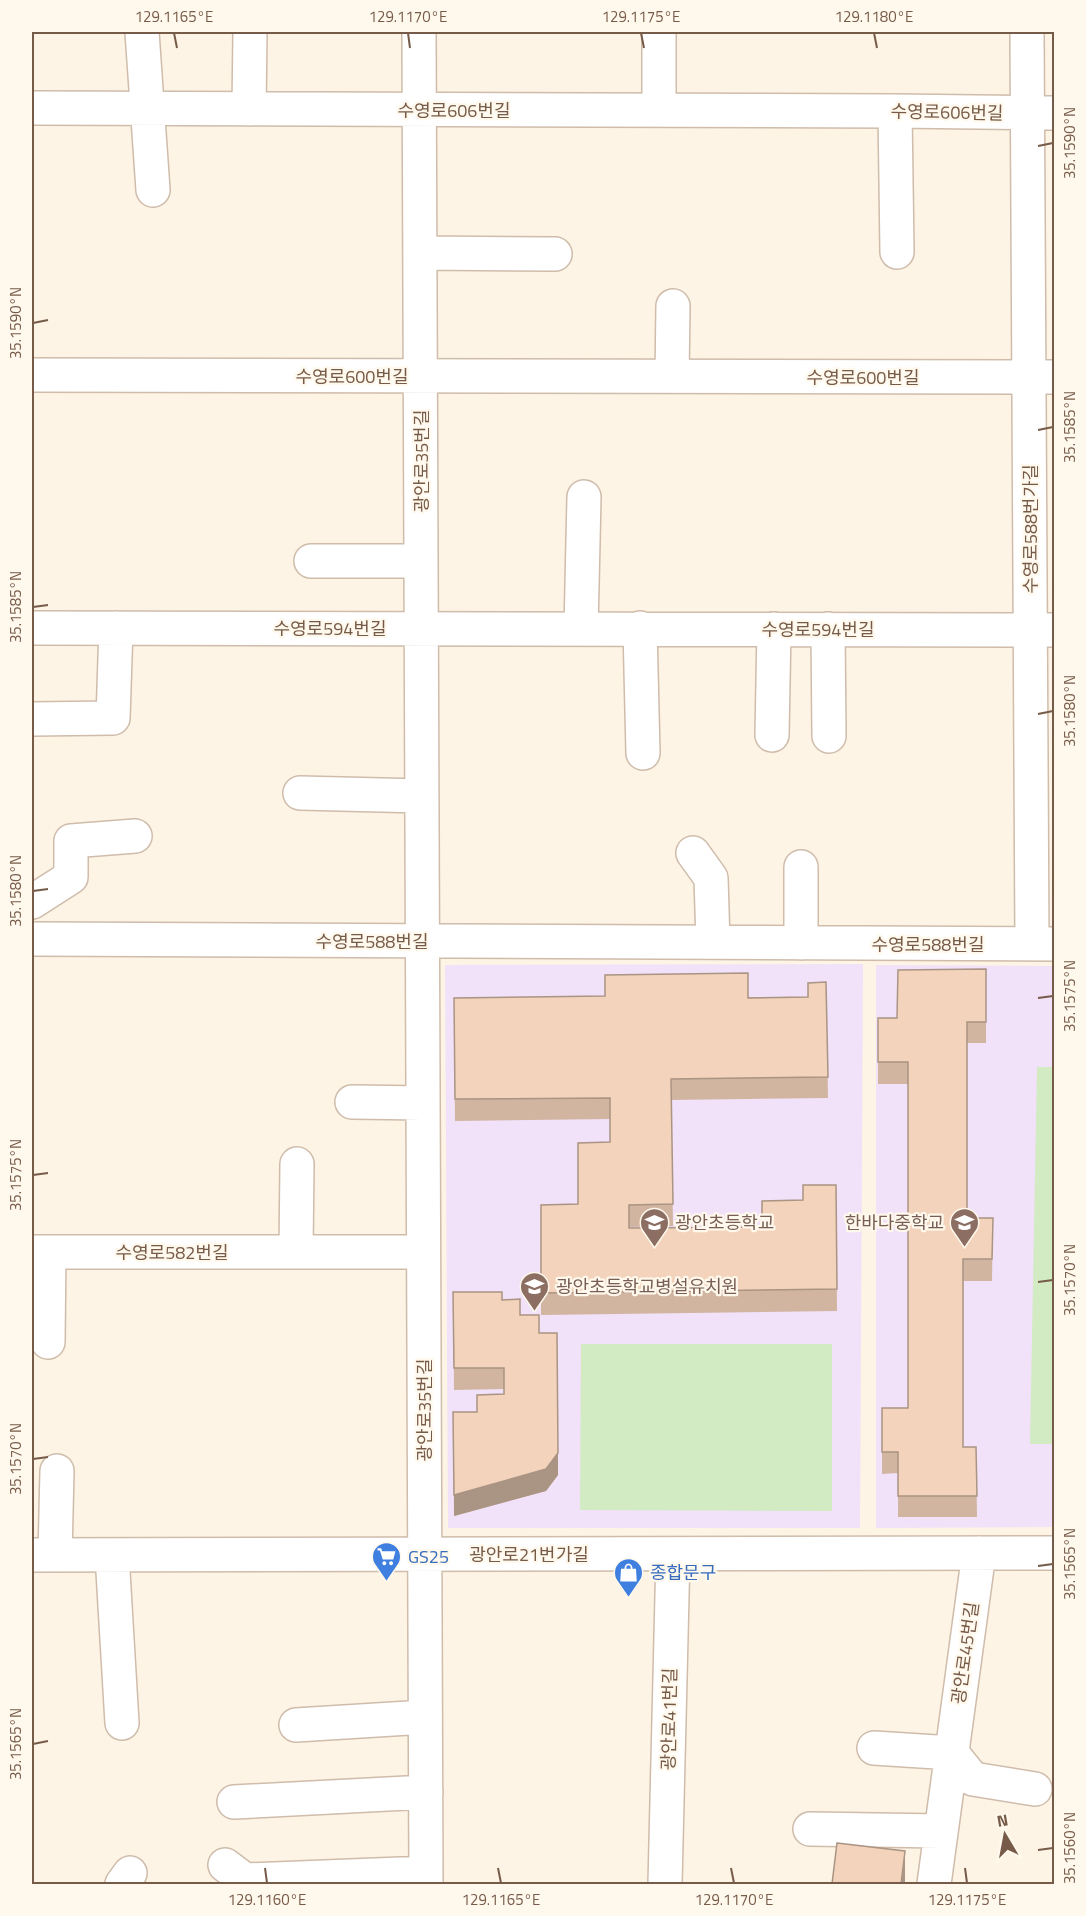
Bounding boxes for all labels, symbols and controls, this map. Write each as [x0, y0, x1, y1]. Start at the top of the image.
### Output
text: 129.1165°E [135, 5, 213, 28]
text: 129.1170°E [369, 5, 447, 28]
text: 129.1175°E [602, 5, 680, 28]
text: 129.1180°E [835, 5, 913, 28]
street label: 수영로606번길 [397, 97, 511, 124]
street label: 수영로606번길 [890, 98, 1004, 126]
text: 35.1590°N [1058, 107, 1081, 179]
text: 35.1590°N [4, 287, 27, 359]
street label: 수영로600번길 [295, 363, 409, 390]
street label: 수영로600번길 [806, 364, 920, 391]
text: 35.1585°N [1058, 391, 1081, 463]
street label: 광안로35번길 [408, 410, 435, 512]
street label: 수영로588번가길 [1017, 464, 1044, 594]
text: 35.1585°N [4, 571, 27, 643]
street label: 수영로594번길 [273, 615, 387, 642]
street label: 수영로594번길 [761, 616, 875, 643]
text: 35.1580°N [1058, 675, 1081, 747]
text: 35.1580°N [4, 855, 27, 927]
street label: 수영로588번길 [315, 928, 429, 955]
street label: 수영로588번길 [871, 931, 985, 958]
text: 35.1575°N [1058, 960, 1081, 1032]
text: 35.1575°N [4, 1139, 27, 1211]
school or university icon: 광안초등학교 [638, 1206, 670, 1248]
school or university icon: 한바다중학교 [949, 1206, 981, 1248]
place label: 광안초등학교 [675, 1209, 774, 1236]
place label: 한바다중학교 [845, 1209, 944, 1236]
street label: 수영로582번길 [115, 1239, 229, 1266]
text: 35.1570°N [1058, 1244, 1081, 1316]
school or university icon: 광안초등학교병설유치원 [519, 1270, 551, 1312]
place label: 광안초등학교병설유치원 [556, 1273, 738, 1300]
street label: 광안로35번길 [411, 1359, 438, 1461]
text: 35.1570°N [4, 1423, 27, 1495]
text: 35.1565°N [1058, 1528, 1081, 1600]
supermarket icon: GS25 [371, 1540, 403, 1582]
street label: 광안로21번가길 [469, 1541, 589, 1568]
place label: GS25 [408, 1543, 449, 1570]
shop icon: 종합문구 [613, 1556, 645, 1598]
place label: 종합문구 [650, 1559, 716, 1586]
street label: 광안로45번길 [944, 1600, 986, 1706]
street label: 광안로41번길 [655, 1667, 683, 1771]
text: 35.1565°N [4, 1708, 27, 1780]
north arrow [975, 1805, 1035, 1865]
text: N [995, 1807, 1010, 1833]
text: 35.1560°N [1058, 1812, 1081, 1884]
text: 129.1160°E [228, 1888, 306, 1911]
text: 129.1165°E [462, 1888, 540, 1911]
text: 129.1170°E [695, 1888, 773, 1911]
text: 129.1175°E [928, 1888, 1006, 1911]

